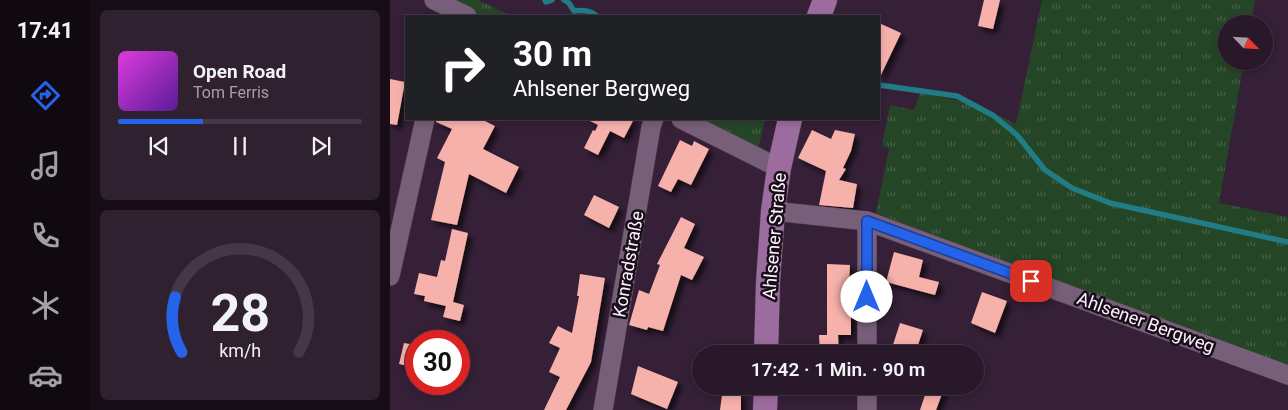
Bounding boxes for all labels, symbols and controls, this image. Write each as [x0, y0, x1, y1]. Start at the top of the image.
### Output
north arrow [1218, 15, 1272, 70]
map controls [1218, 15, 1273, 70]
text: 17:41 [17, 18, 73, 43]
text: 30 m [513, 34, 592, 75]
icon: right [430, 35, 495, 100]
text: Open Road [193, 60, 286, 83]
text: Ahlsener Bergweg [513, 76, 690, 101]
icon: directions [28, 78, 63, 113]
text: Tom Ferris [193, 83, 269, 102]
icon: previous [145, 132, 173, 160]
icon: pause [226, 132, 254, 160]
icon: next [307, 132, 335, 160]
icon: music [28, 148, 63, 183]
street label: Ahlsener Straße [758, 172, 790, 300]
street label: Konradstraße [608, 209, 648, 319]
icon: phone [28, 218, 63, 253]
pin [1010, 260, 1052, 302]
icon: arrive [1017, 267, 1045, 295]
position arrow [840, 270, 892, 322]
text: 28 [210, 283, 270, 344]
street label: Ahlsener Bergweg [1074, 287, 1218, 357]
icon: climate [28, 288, 63, 323]
speed limit sign: 30 [405, 330, 470, 395]
text: km/h [219, 340, 261, 361]
icon: car [28, 358, 63, 393]
text: 17:42 · 1 Min. · 90 m [751, 358, 925, 381]

